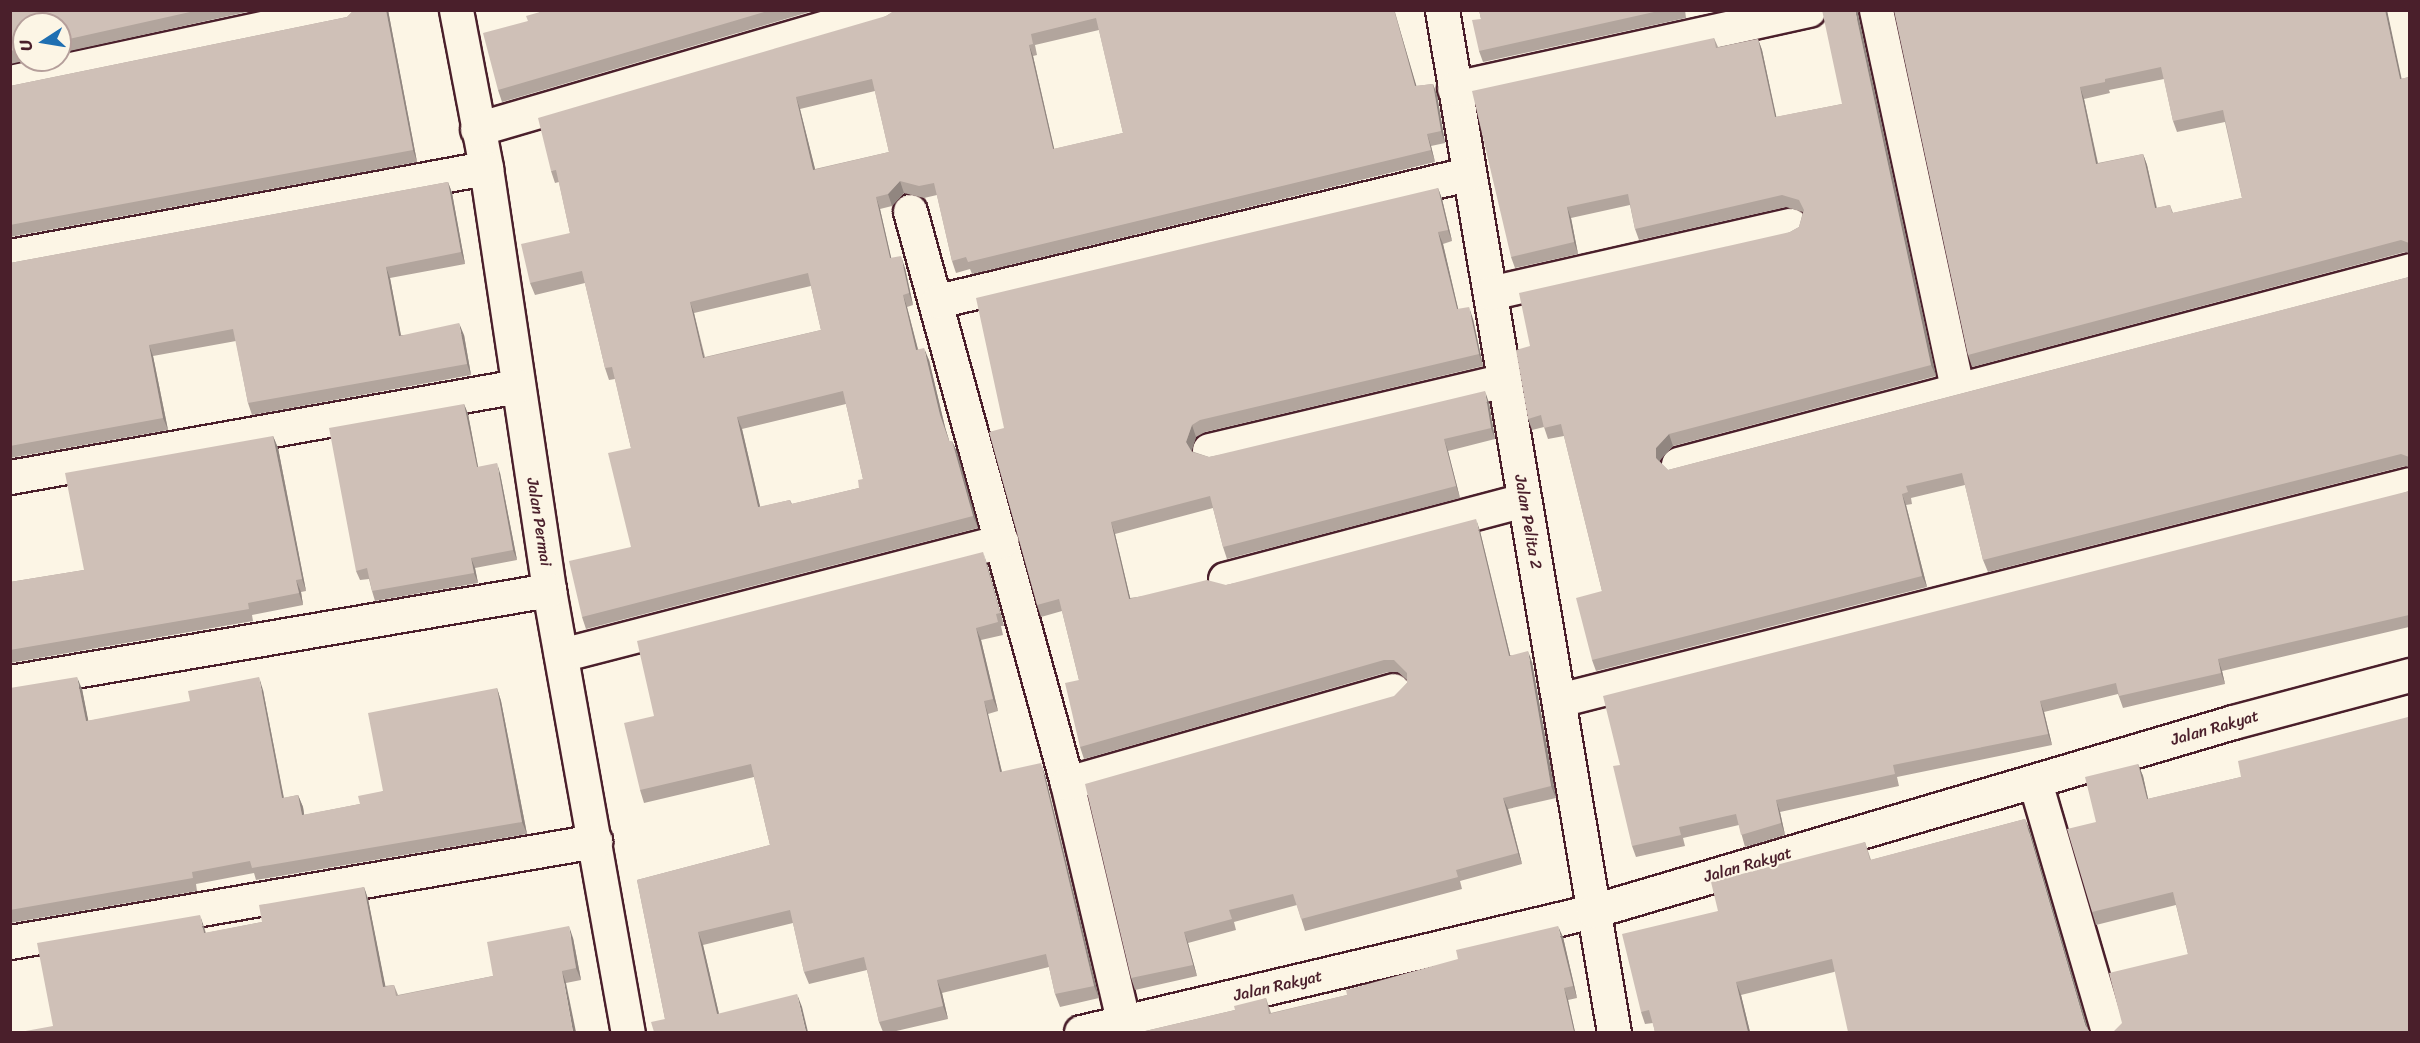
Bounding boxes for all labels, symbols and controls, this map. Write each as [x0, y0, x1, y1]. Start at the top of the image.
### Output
north arrow [12, 12, 72, 72]
text: U [11, 37, 41, 54]
street label: Jalan Pelita 2 [1510, 473, 1546, 571]
street label: Jalan Permai [522, 476, 556, 568]
street label: Jalan Rakyat [2169, 706, 2261, 750]
street label: Jalan Rakyat [1702, 843, 1794, 887]
street label: Jalan Rakyat [1232, 967, 1324, 1005]

